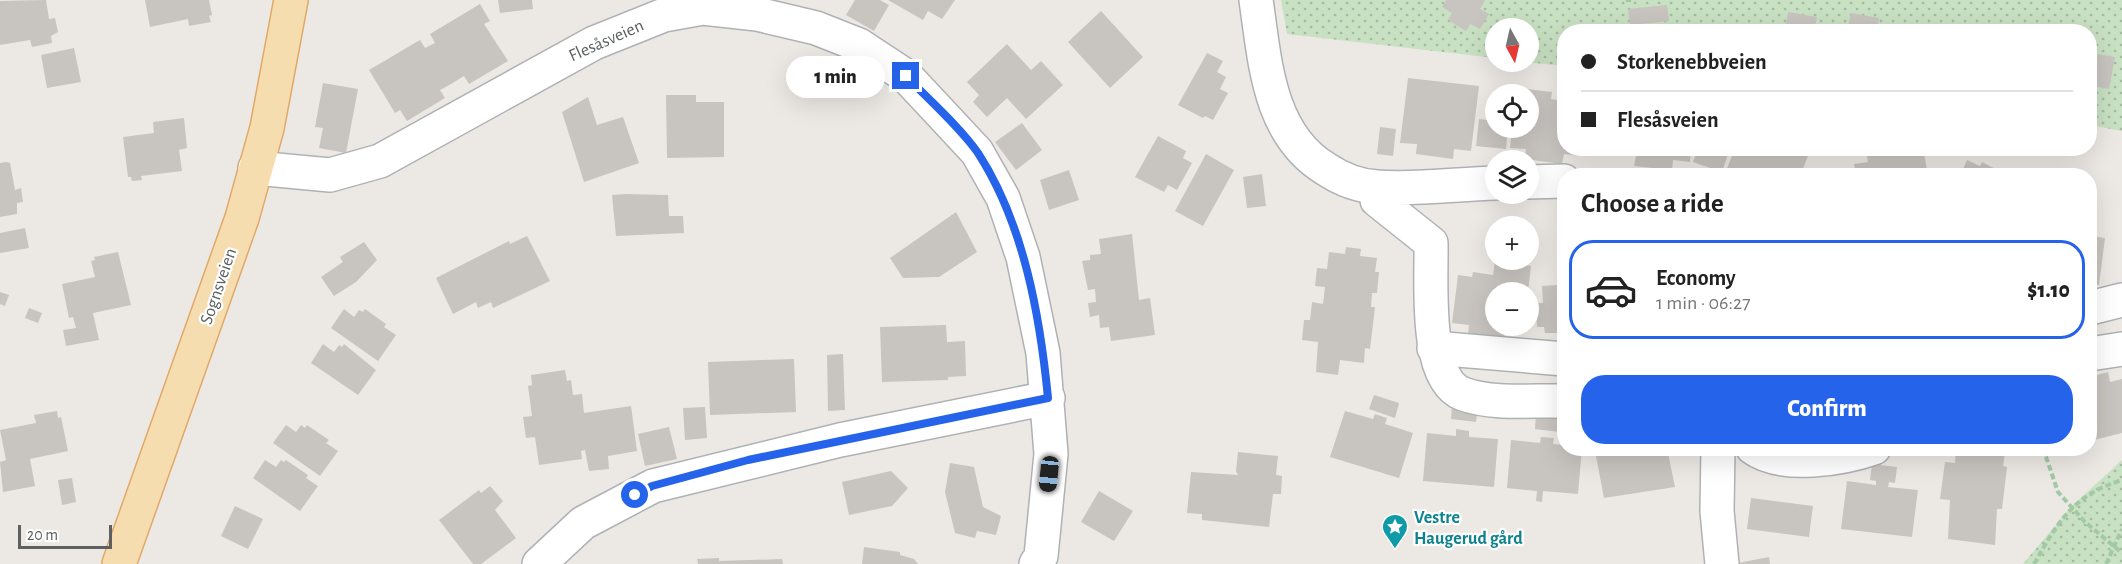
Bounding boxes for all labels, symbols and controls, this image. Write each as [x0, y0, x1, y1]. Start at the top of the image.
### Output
street label: Flesåsveien [566, 16, 647, 65]
north arrow [1485, 18, 1539, 72]
map controls [1485, 18, 1539, 336]
text: Storkenebbveien [1617, 51, 1767, 73]
callout: 1 min [786, 55, 885, 97]
route end [892, 62, 919, 89]
text: 1 min [814, 67, 857, 87]
button: locate [1485, 84, 1539, 138]
text: Flesåsveien [1617, 109, 1719, 131]
button: layers [1485, 150, 1539, 204]
text: Choose a ride [1581, 190, 1724, 217]
button: + [1485, 216, 1539, 270]
street label: Sognsveien [198, 246, 240, 327]
icon: car [1584, 263, 1638, 317]
text: Economy [1656, 267, 1736, 289]
text: $1.10 [2027, 279, 2070, 301]
button: − [1485, 282, 1539, 336]
text: 1 min · 06:27 [1656, 293, 1751, 313]
button: Confirm [1581, 375, 2073, 444]
car [1038, 455, 1060, 493]
route start [621, 481, 648, 508]
place label: Vestre Haugerud gård [1414, 509, 1523, 548]
place icon: Vestre Haugerud gård [1380, 512, 1410, 550]
scale bar [18, 522, 112, 550]
text: 20 m [27, 527, 58, 543]

